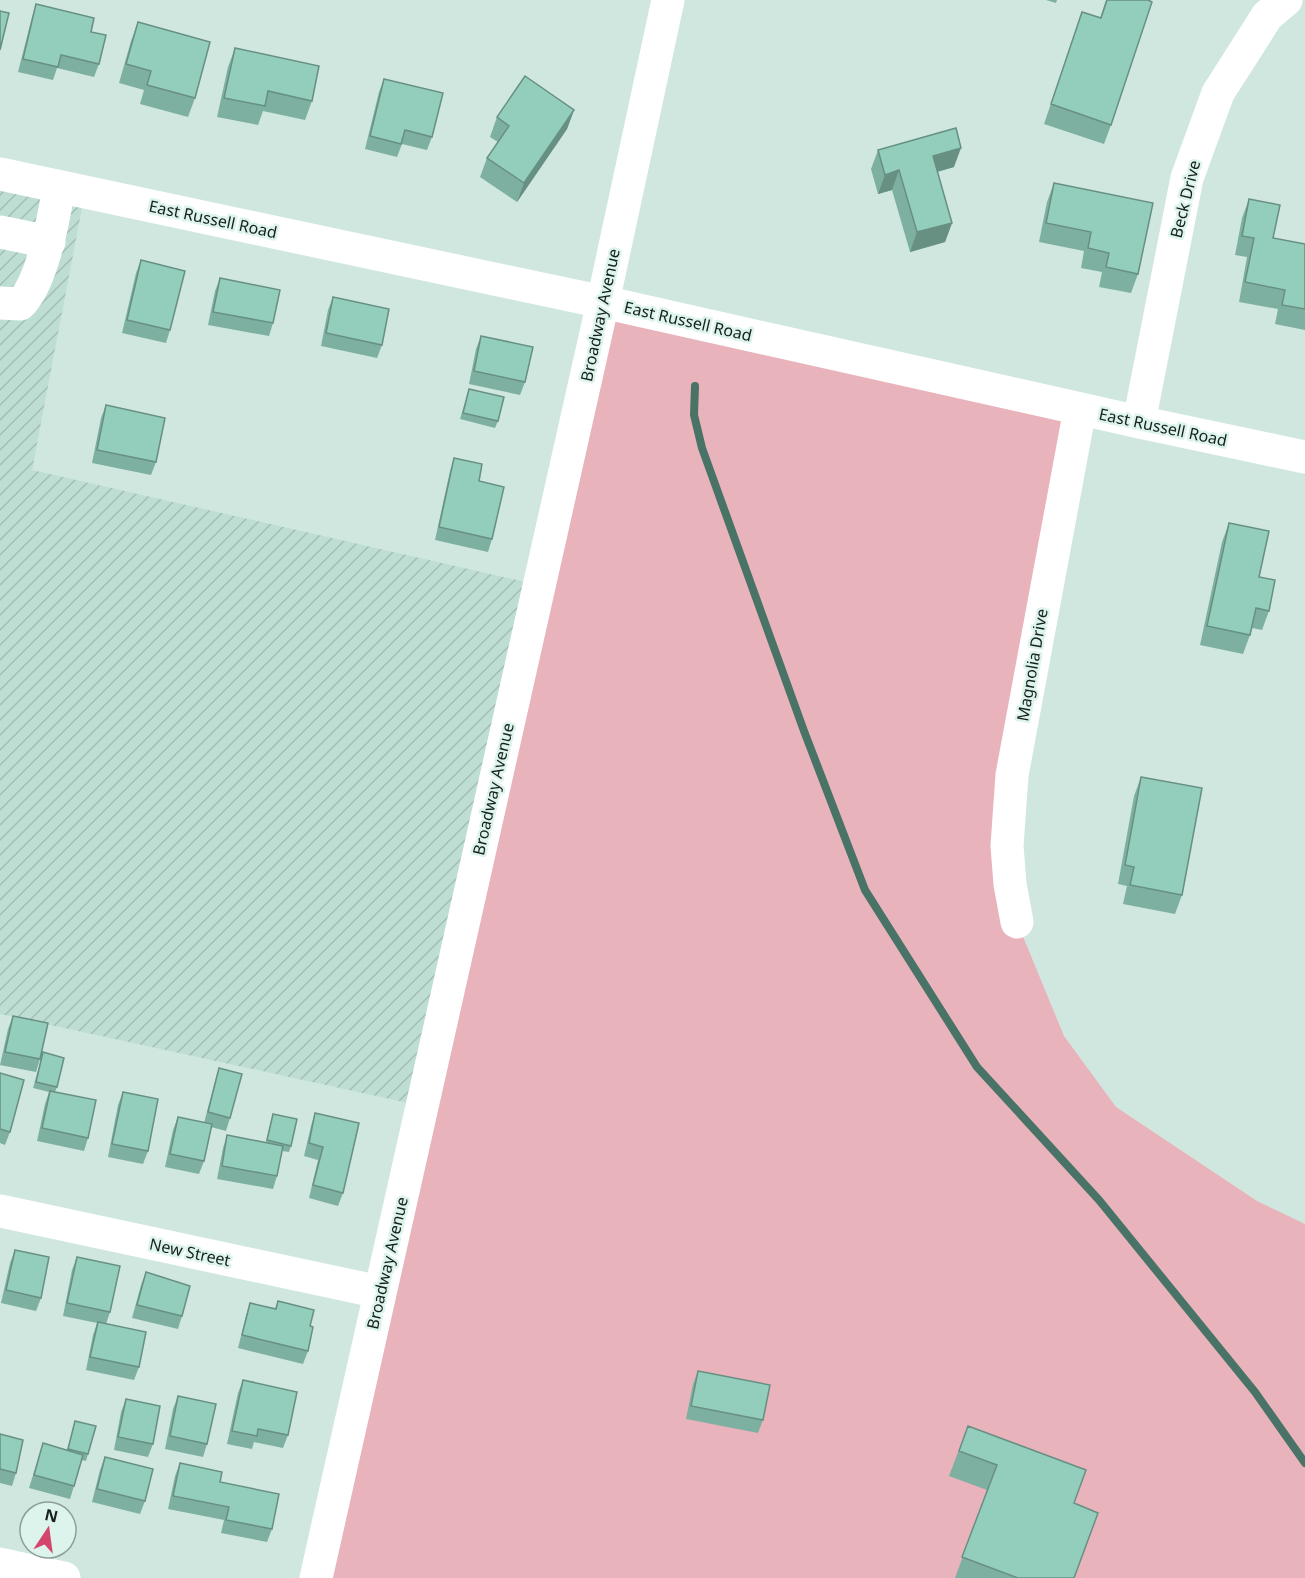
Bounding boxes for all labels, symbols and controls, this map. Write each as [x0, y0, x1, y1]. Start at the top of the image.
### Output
street label: Beck Drive [1165, 158, 1205, 240]
street label: East Russell Road [147, 195, 279, 243]
street label: Broadway Avenue [575, 247, 625, 383]
street label: East Russell Road [622, 296, 754, 346]
street label: East Russell Road [1097, 403, 1229, 451]
street label: Magnolia Drive [1011, 607, 1053, 723]
street label: Broadway Avenue [467, 721, 519, 857]
street label: Broadway Avenue [361, 1195, 413, 1331]
street label: New Street [147, 1233, 233, 1271]
north arrow [18, 1500, 78, 1560]
text: N [43, 1503, 60, 1528]

